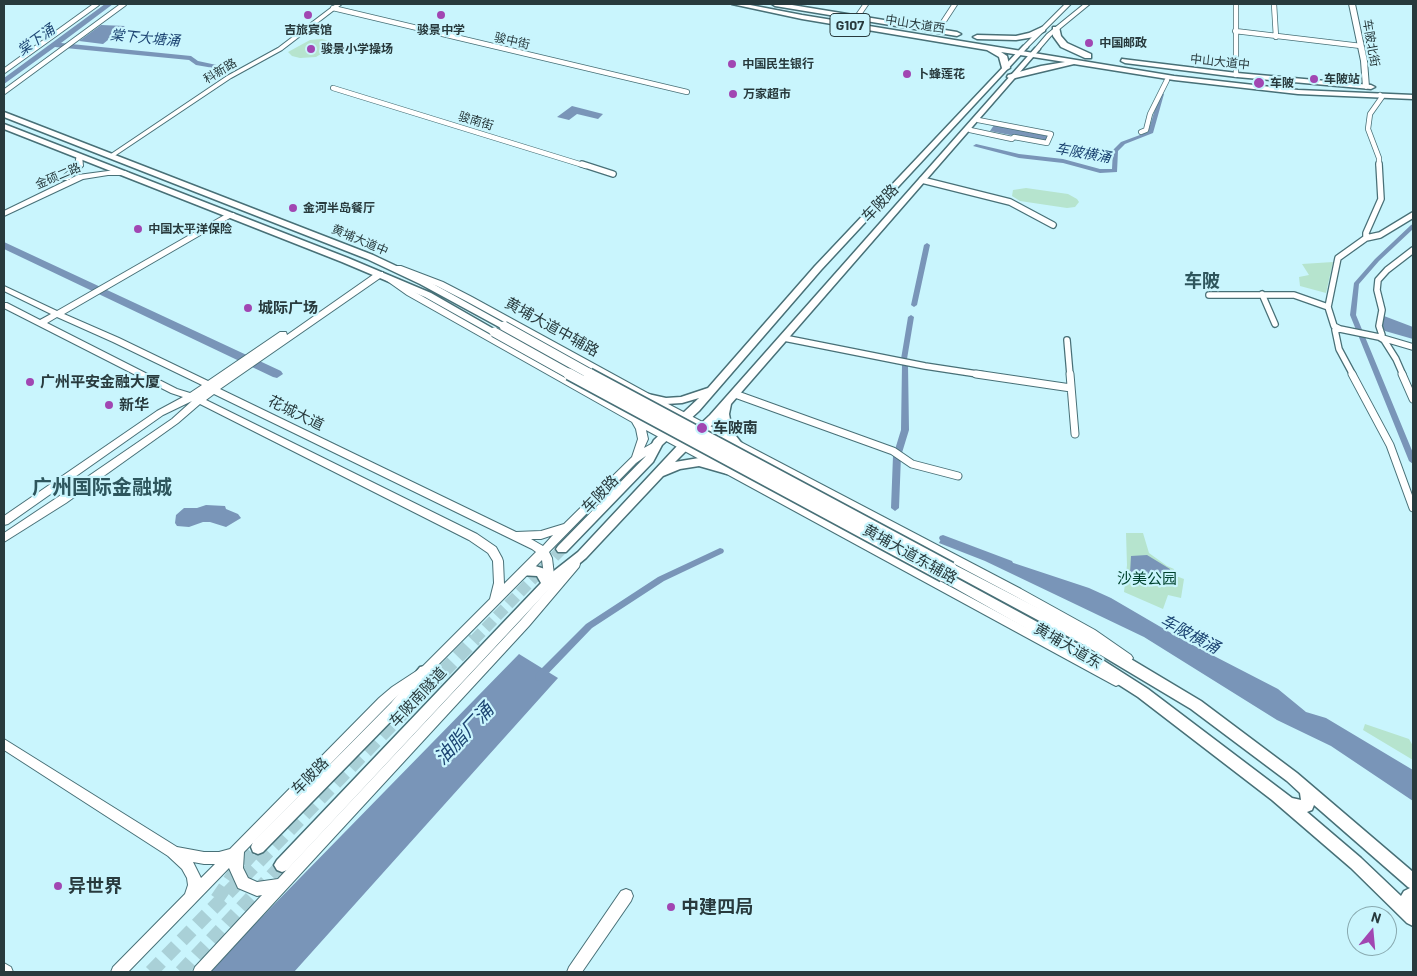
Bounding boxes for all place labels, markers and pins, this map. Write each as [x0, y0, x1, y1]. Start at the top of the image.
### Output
marker: 吉旅宾馆 [302, 9, 314, 21]
marker: 骏景中学 [435, 9, 447, 21]
place label: 吉旅宾馆 [284, 23, 332, 37]
place label: 骏景中学 [417, 23, 465, 37]
place label: 中国邮政 [1099, 36, 1147, 50]
marker: 中国邮政 [1083, 37, 1095, 49]
place label: 骏景小学操场 [321, 42, 393, 56]
marker: 骏景小学操场 [305, 43, 317, 55]
place label: 中国民生银行 [742, 57, 814, 71]
marker: 中国民生银行 [726, 58, 738, 70]
place label: 卜蜂莲花 [917, 67, 965, 81]
marker: 卜蜂莲花 [901, 68, 913, 80]
place label: 车陂站 [1324, 72, 1360, 86]
marker: 车陂站 [1308, 73, 1320, 85]
marker: 车陂 [1252, 76, 1266, 90]
place label: 车陂 [1270, 76, 1294, 90]
place label: 万家超市 [743, 87, 791, 101]
marker: 万家超市 [727, 88, 739, 100]
place label: 金河半岛餐厅 [303, 201, 375, 215]
marker: 金河半岛餐厅 [287, 202, 299, 214]
place label: 中国太平洋保险 [148, 222, 232, 236]
marker: 中国太平洋保险 [132, 223, 144, 235]
place label: 城际广场 [258, 299, 318, 317]
marker: 城际广场 [242, 302, 254, 314]
place label: 广州平安金融大厦 [40, 373, 160, 391]
marker: 广州平安金融大厦 [24, 376, 36, 388]
place label: 新华 [119, 396, 149, 414]
marker: 新华 [103, 399, 115, 411]
place label: 车陂南 [713, 419, 758, 437]
marker: 车陂南 [695, 421, 709, 435]
place label: 异世界 [68, 875, 122, 897]
marker: 异世界 [52, 880, 64, 892]
place label: 中建四局 [681, 896, 753, 918]
marker: 中建四局 [665, 901, 677, 913]

